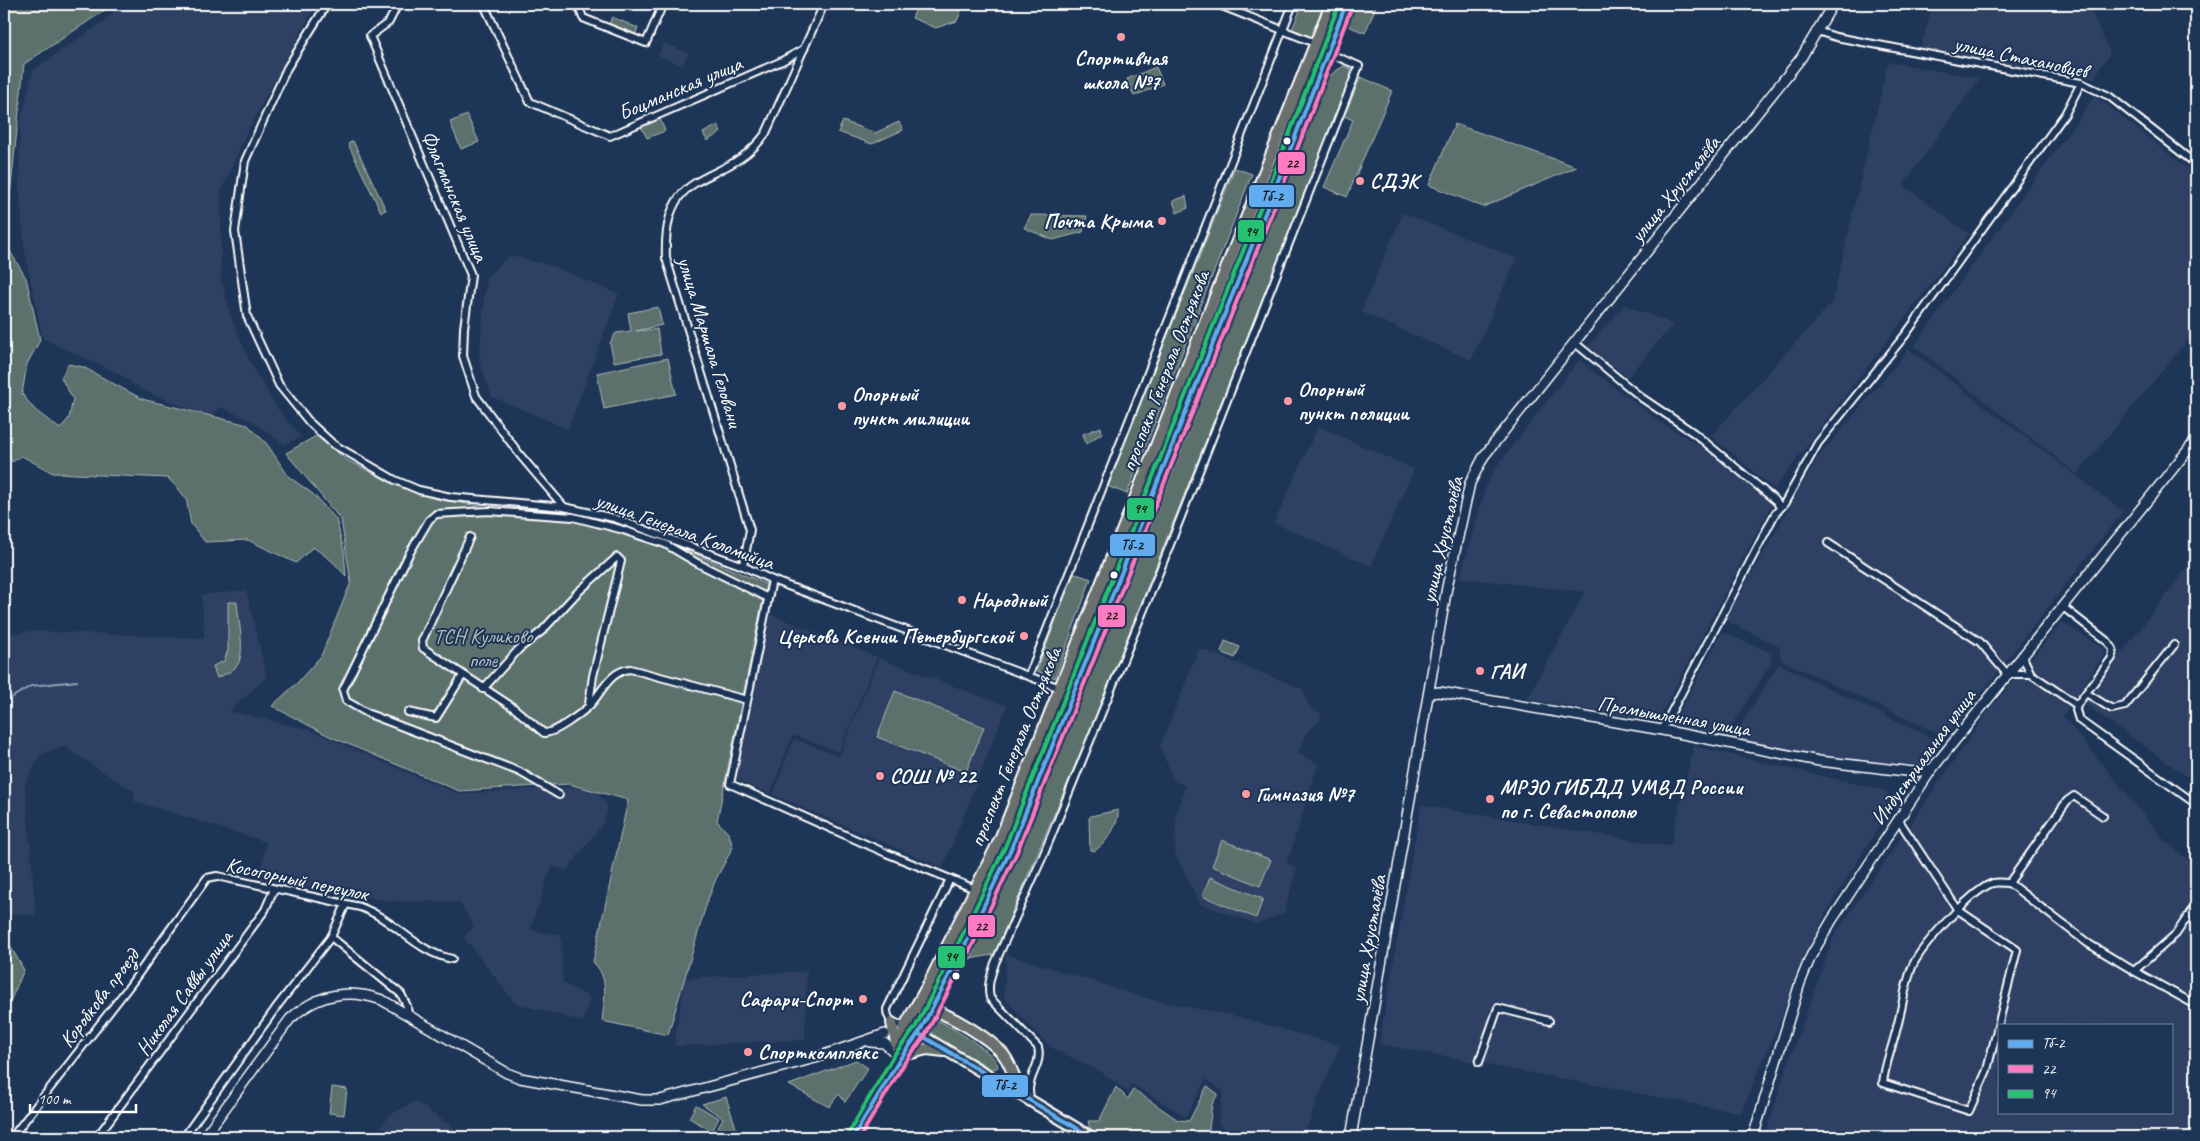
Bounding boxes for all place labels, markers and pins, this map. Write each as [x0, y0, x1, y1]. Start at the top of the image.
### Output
marker: Спортивная школа №7 [1115, 31, 1127, 43]
place label: Спортивная школа №7 [1075, 45, 1169, 95]
unlabelled marker [1282, 136, 1292, 146]
place label: СДЭК [1370, 168, 1423, 194]
marker: СДЭК [1354, 175, 1366, 187]
place label: Почта Крыма [1044, 208, 1154, 234]
marker: Почта Крыма [1156, 215, 1168, 227]
place label: Опорный пункт полиции [1298, 376, 1411, 426]
place label: Опорный пункт милиции [852, 381, 971, 431]
marker: Опорный пункт полиции [1282, 395, 1294, 407]
marker: Опорный пункт милиции [836, 400, 848, 412]
unlabelled marker [1109, 570, 1119, 580]
place label: Народный [972, 587, 1049, 613]
marker: Народный [956, 594, 968, 606]
place label: Церковь Ксении Петербургской [777, 623, 1016, 650]
marker: Церковь Ксении Петербургской [1018, 630, 1030, 642]
place label: ГАИ [1490, 658, 1528, 684]
marker: ГАИ [1474, 665, 1486, 677]
place label: СОШ № 22 [890, 763, 978, 789]
marker: СОШ № 22 [874, 770, 886, 782]
place label: МРЭО ГИБДД УМВД России по г. Севастополю [1500, 774, 1744, 824]
place label: Гимназия №7 [1256, 781, 1357, 807]
marker: Гимназия №7 [1240, 788, 1252, 800]
marker: МРЭО ГИБДД УМВД России по г. Севастополю [1484, 793, 1496, 805]
unlabelled marker [951, 971, 961, 981]
place label: Сафари-Спорт [740, 986, 854, 1012]
marker: Сафари-Спорт [857, 993, 869, 1005]
place label: Спорткомплекс [758, 1039, 878, 1065]
marker: Спорткомплекс [742, 1046, 754, 1058]

